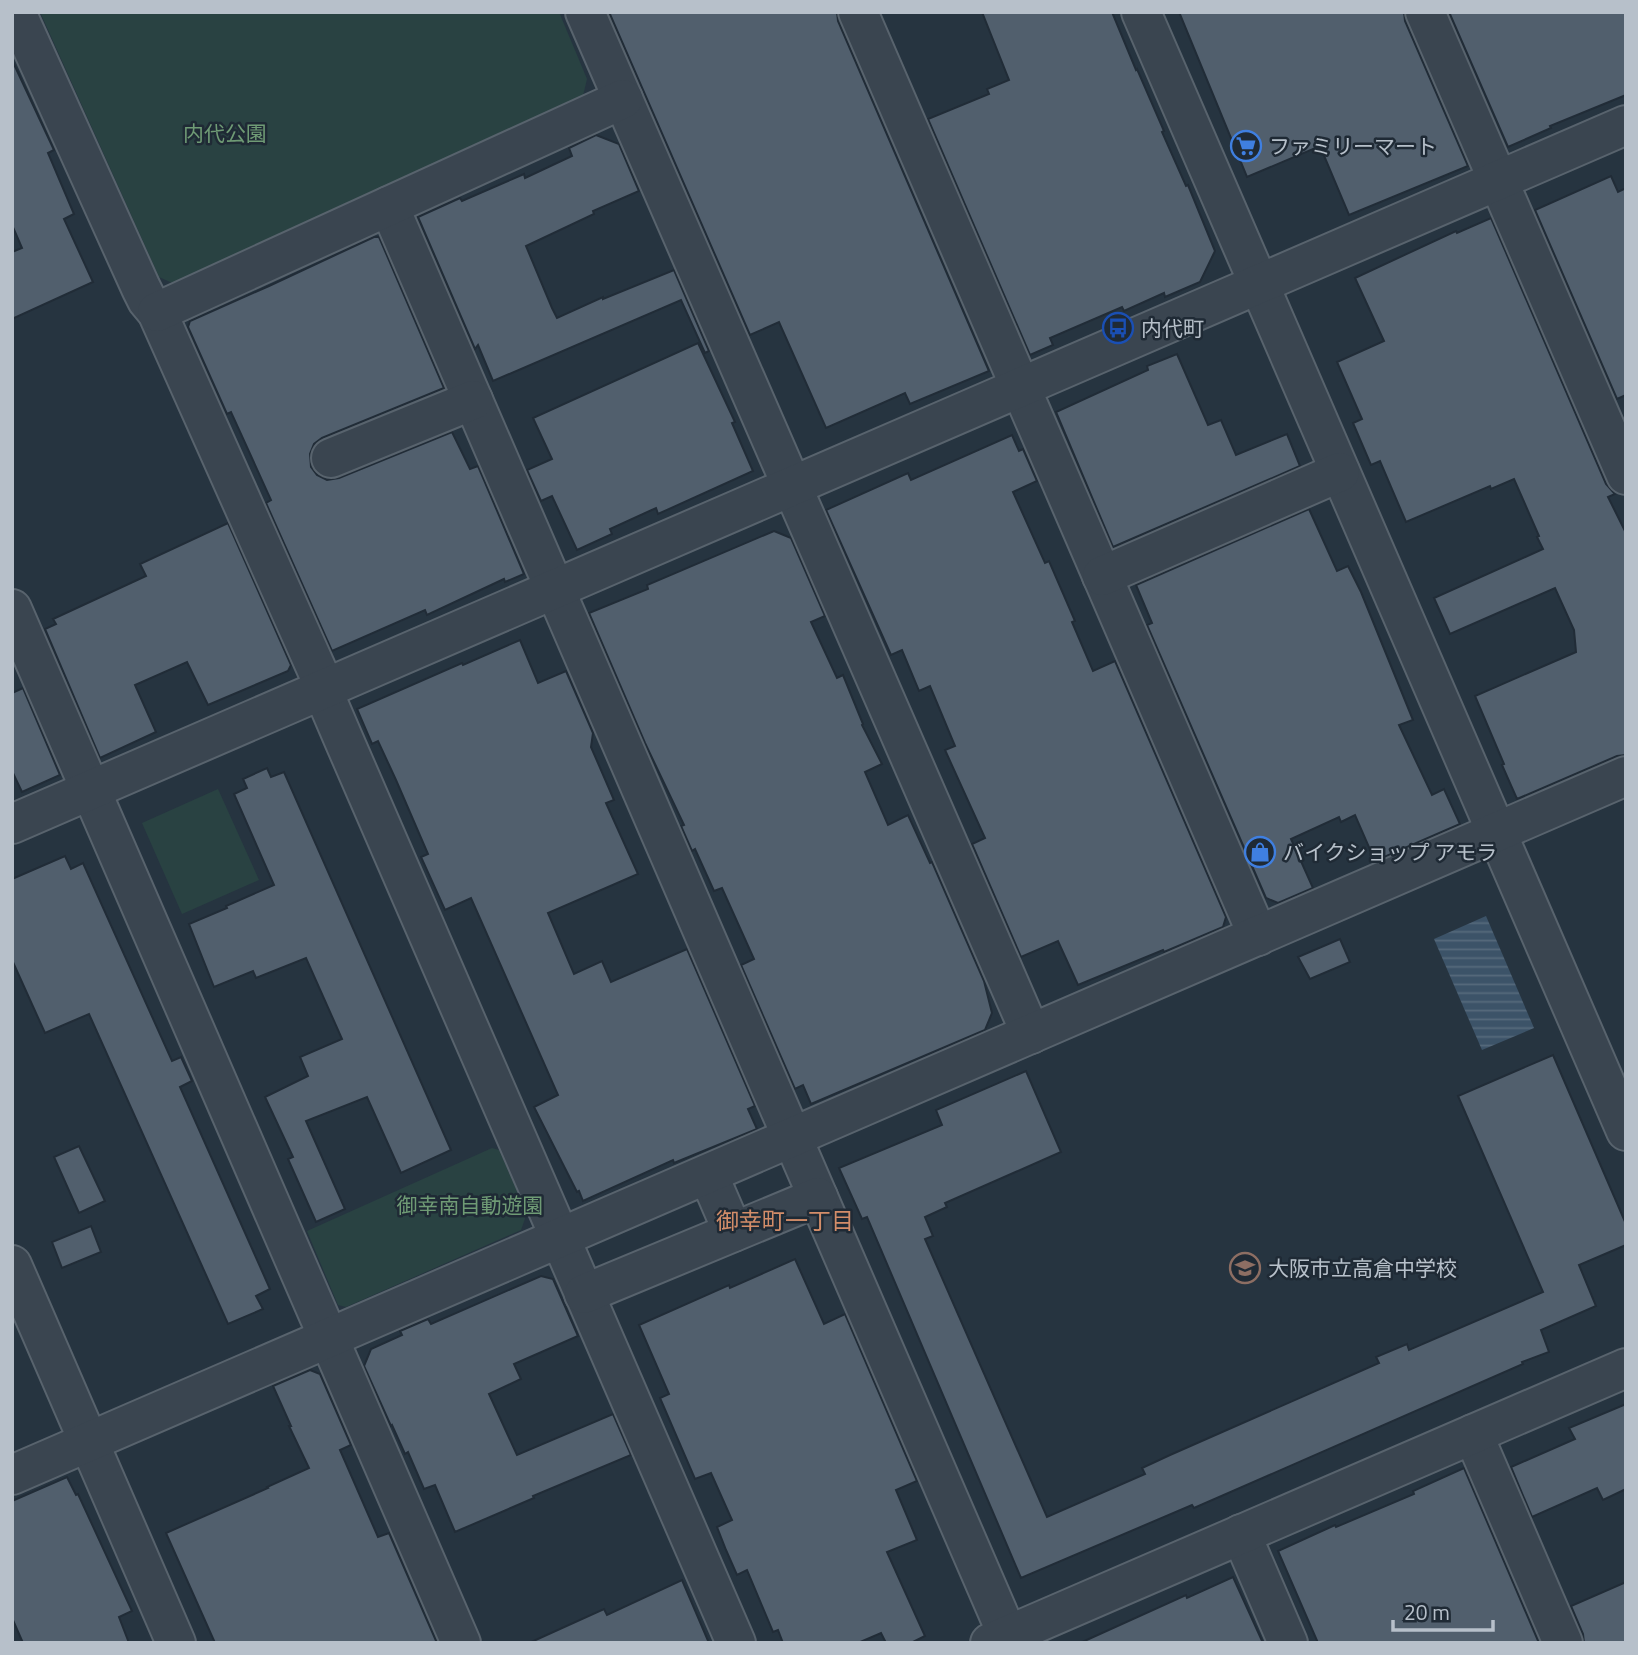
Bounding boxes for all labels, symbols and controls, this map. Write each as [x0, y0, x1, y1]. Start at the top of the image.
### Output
park label: 内代公園 [183, 117, 267, 149]
supermarket icon: ファミリーマート [1229, 129, 1263, 163]
place label: ファミリーマート [1269, 130, 1437, 162]
bus stop icon: 内代町 [1101, 311, 1135, 345]
place label: 内代町 [1141, 312, 1204, 344]
shop icon: バイクショップ アモラ [1243, 835, 1277, 869]
place label: バイクショップ アモラ [1283, 836, 1497, 868]
park label: 御幸南自動遊園 [397, 1189, 544, 1221]
district label: 御幸町一丁目 [716, 1203, 854, 1238]
school or university icon: 大阪市立高倉中学校 [1228, 1251, 1262, 1285]
place label: 大阪市立高倉中学校 [1268, 1252, 1457, 1284]
scale bar [1393, 1588, 1493, 1632]
text: 20 m [1404, 1596, 1450, 1628]

